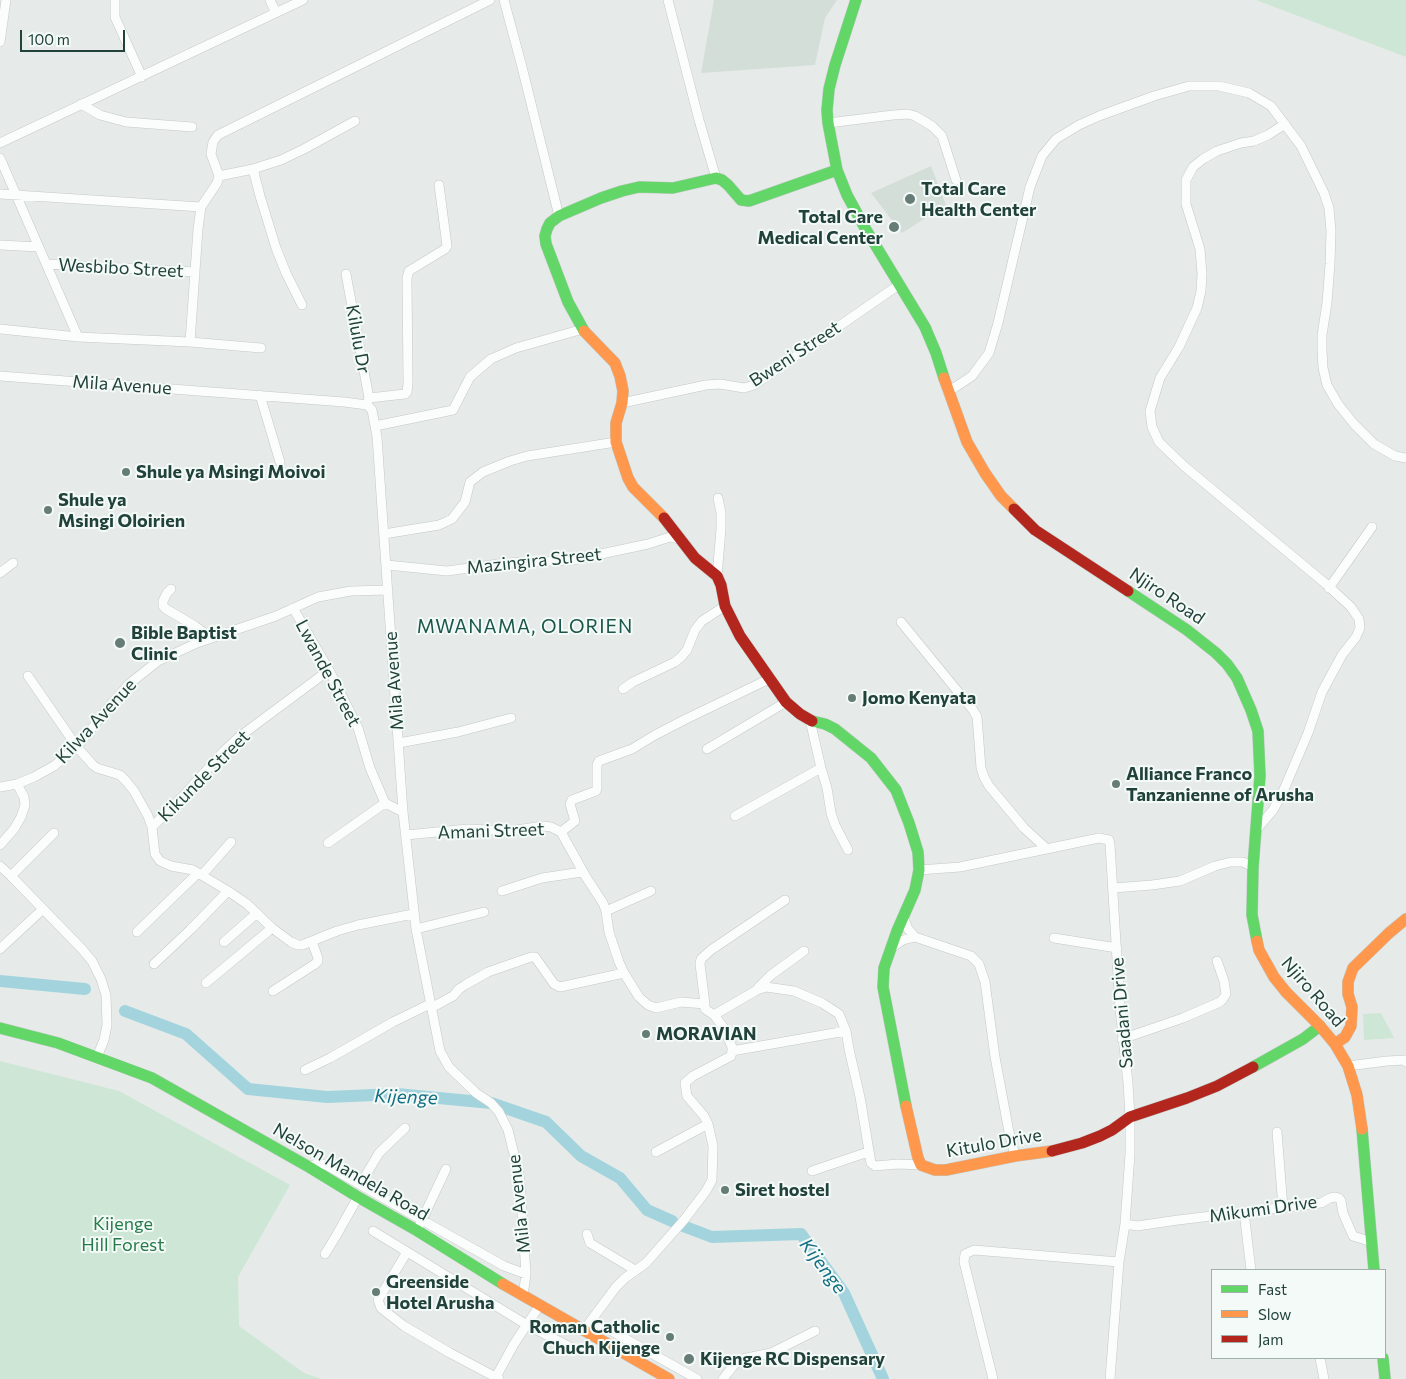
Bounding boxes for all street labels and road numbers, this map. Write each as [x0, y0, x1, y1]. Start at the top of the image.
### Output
street label: Wesbibo Street [58, 254, 184, 282]
street label: Kilulu Dr [341, 303, 375, 375]
street label: Bweni Street [745, 317, 845, 391]
street label: Mila Avenue [72, 371, 172, 399]
street label: Mazingira Street [465, 543, 603, 579]
street label: Njiro Road [1125, 563, 1209, 629]
street label: Lwande Street [291, 616, 365, 730]
street label: Mila Avenue [380, 631, 408, 731]
street label: Kilwa Avenue [51, 674, 141, 768]
street label: Kikunde Street [154, 726, 254, 826]
street label: Amani Street [437, 818, 545, 844]
street label: Njiro Road [1277, 952, 1349, 1032]
street label: Saadani Drive [1106, 957, 1138, 1069]
street label: Nelson Mandela Road [269, 1119, 433, 1225]
street label: Kitulo Drive [945, 1124, 1043, 1162]
street label: Mila Avenue [503, 1153, 535, 1255]
street label: Mikumi Drive [1208, 1191, 1318, 1227]

